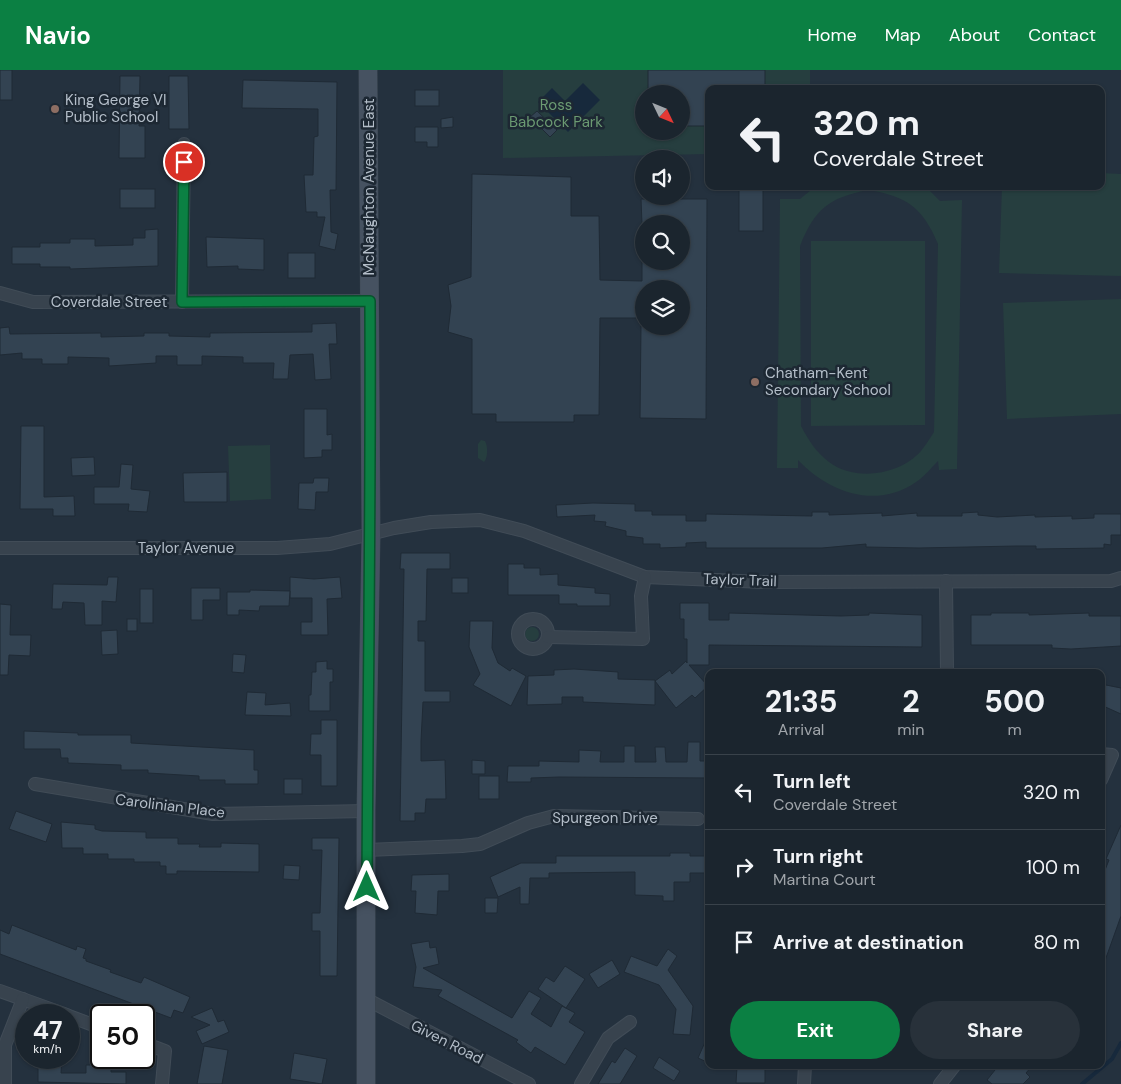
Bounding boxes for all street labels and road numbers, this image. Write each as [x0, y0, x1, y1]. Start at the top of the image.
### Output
street label: McNaughton Avenue East [359, 98, 379, 276]
street label: Coverdale Street [51, 292, 167, 312]
street label: Taylor Avenue [138, 538, 234, 558]
street label: Taylor Trail [703, 569, 777, 591]
street label: Carolinian Place [114, 789, 226, 823]
street label: Spurgeon Drive [552, 808, 658, 828]
street label: Given Road [407, 1015, 487, 1069]

